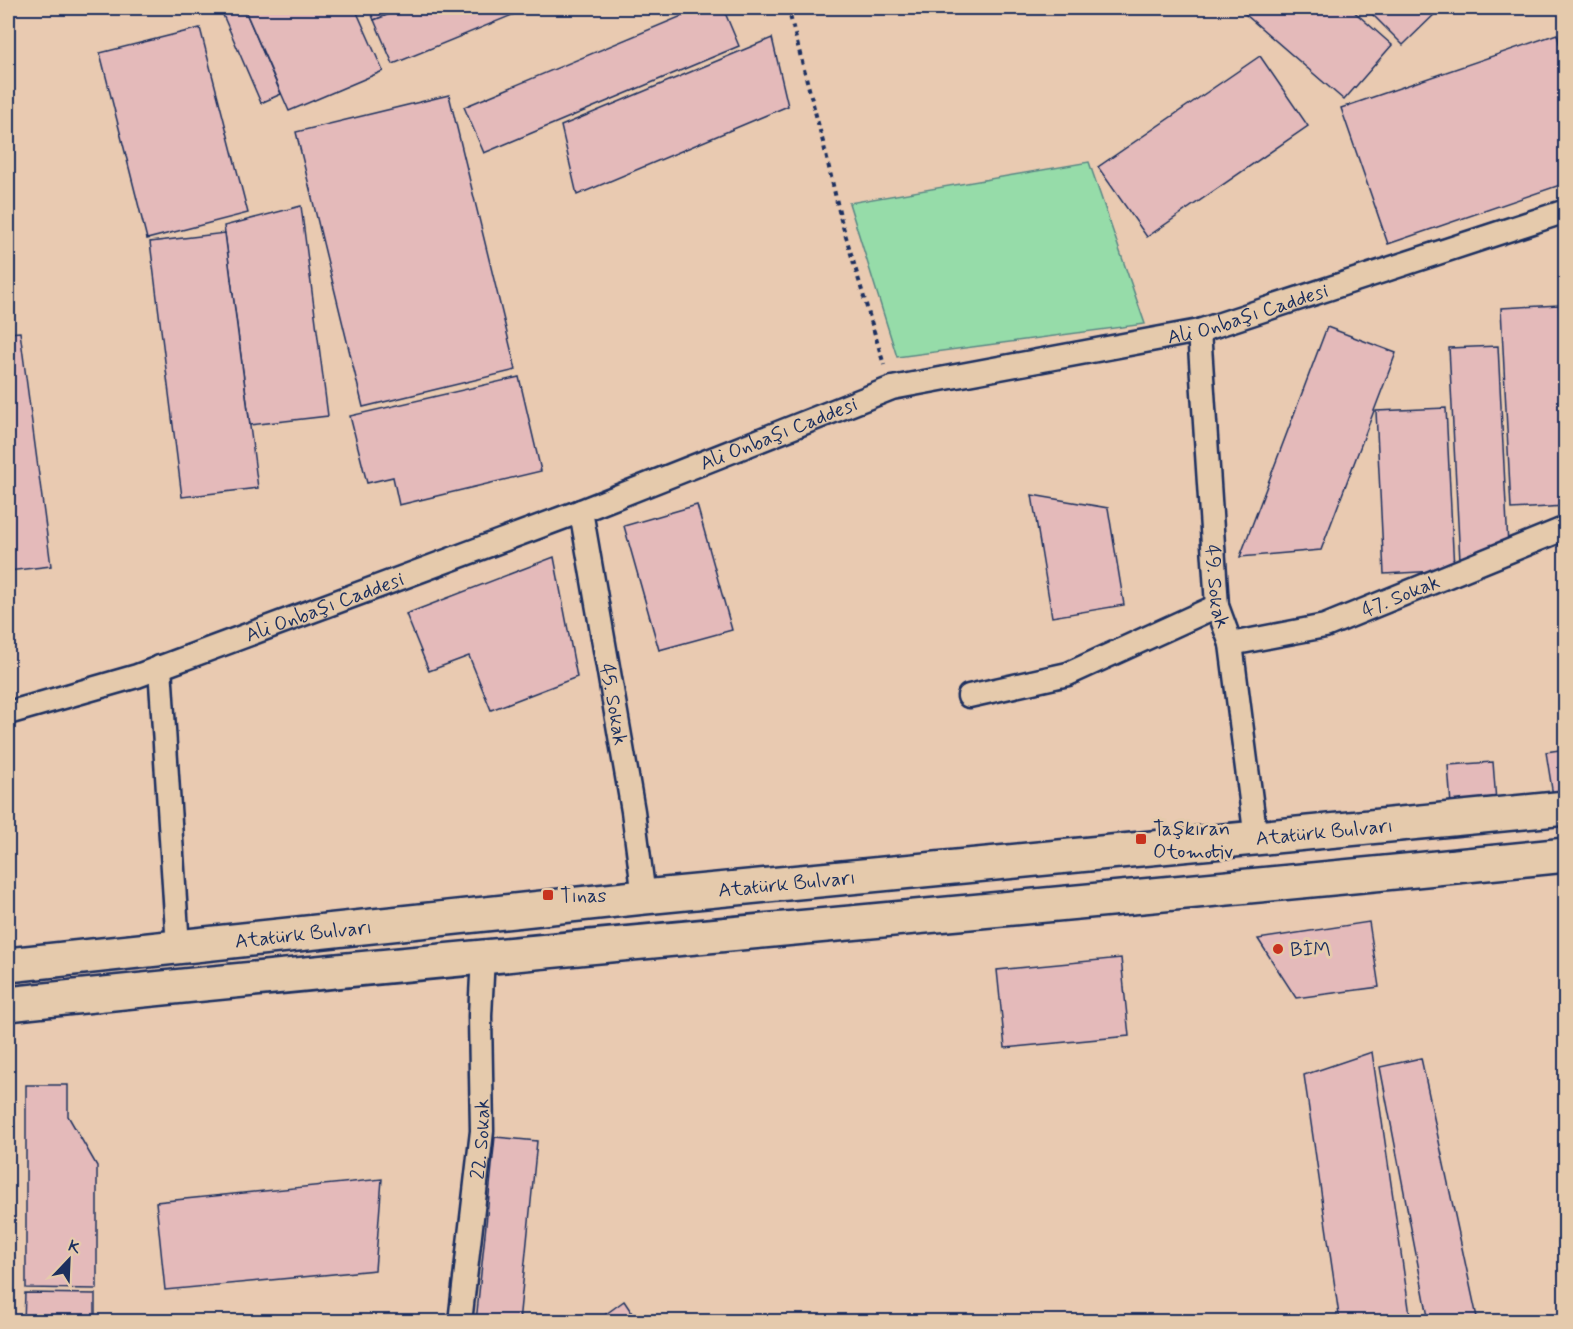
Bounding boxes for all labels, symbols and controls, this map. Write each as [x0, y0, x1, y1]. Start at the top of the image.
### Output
street label: Ali Onbaşı Caddesi [1165, 278, 1332, 352]
street label: Ali Onbaşı Caddesi [696, 391, 861, 478]
street label: 49. Sokak [1198, 544, 1236, 632]
street label: Ali Onbaşı Caddesi [242, 566, 408, 650]
street label: 47. Sokak [1358, 569, 1444, 625]
street label: 45. Sokak [593, 661, 633, 747]
street label: Atatürk Bulvarı [1255, 813, 1394, 853]
place label: Taşkıran Otomotiv [1153, 816, 1233, 866]
marker: Taşkıran Otomotiv [1134, 832, 1148, 846]
street label: Atatürk Bulvarı [717, 865, 857, 905]
place label: Tınas [560, 883, 606, 910]
marker: Tınas [541, 888, 555, 902]
street label: Atatürk Bulvarı [234, 914, 373, 956]
place label: BİM [1290, 937, 1331, 964]
marker: BİM [1271, 942, 1285, 956]
street label: 22. Sokak [465, 1099, 497, 1181]
north arrow [39, 1230, 99, 1290]
text: K [65, 1236, 84, 1260]

